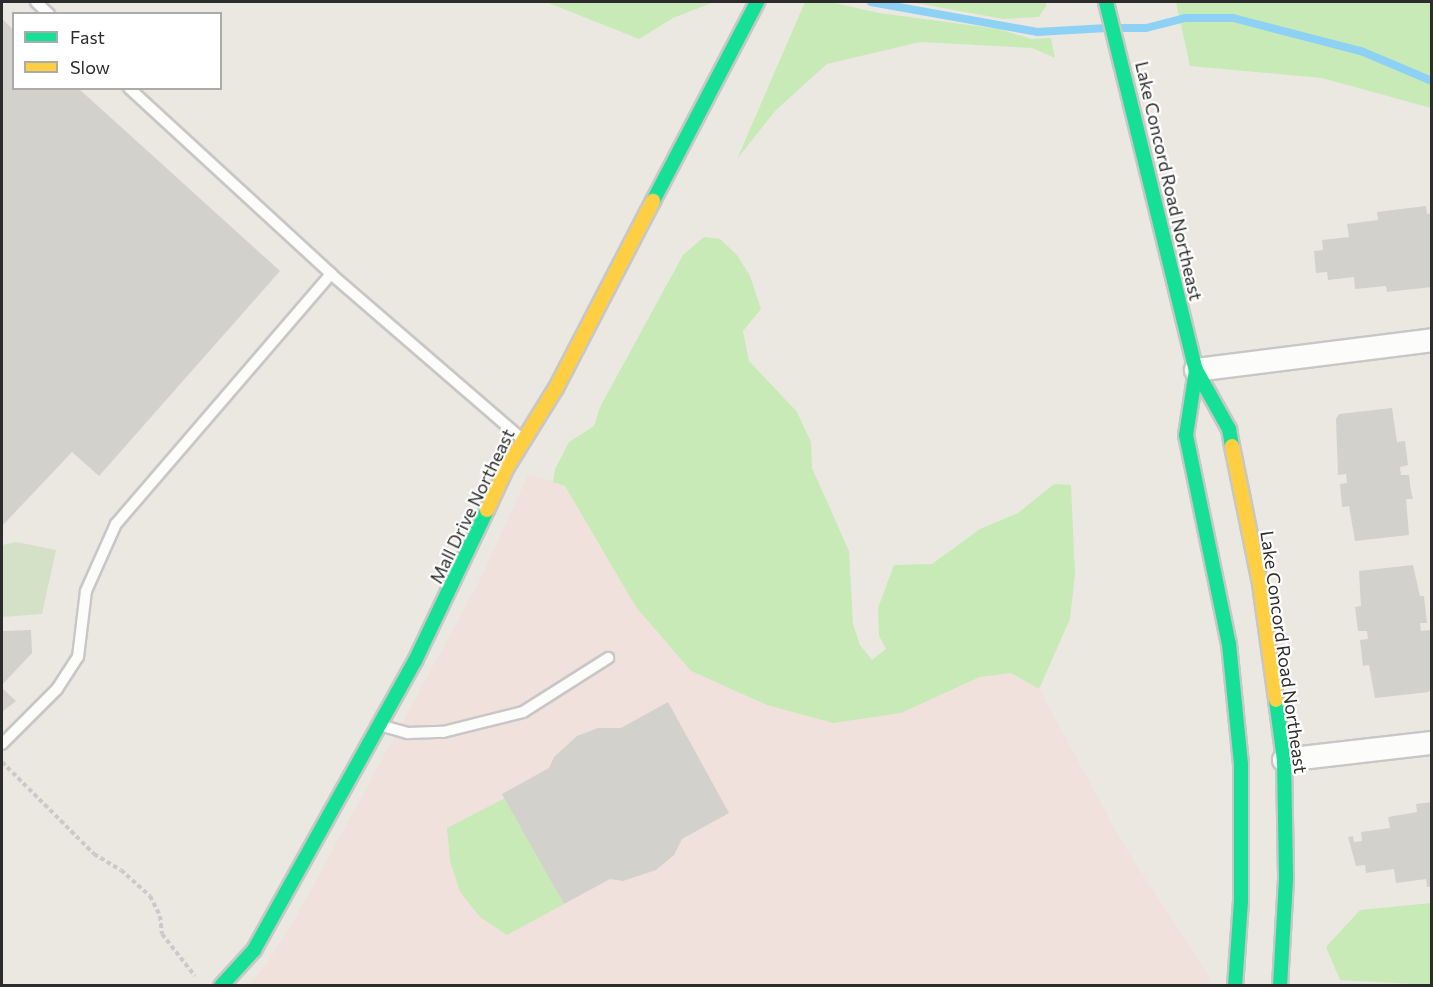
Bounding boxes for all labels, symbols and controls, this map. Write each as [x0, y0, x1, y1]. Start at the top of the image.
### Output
legend [12, 12, 222, 90]
text: Fast [70, 26, 105, 48]
text: Slow [70, 56, 110, 78]
street label: Lake Concord Road Northeast [1131, 59, 1207, 303]
street label: Mall Drive Northeast [425, 425, 519, 587]
street label: Lake Concord Road Northeast [1256, 529, 1312, 775]

